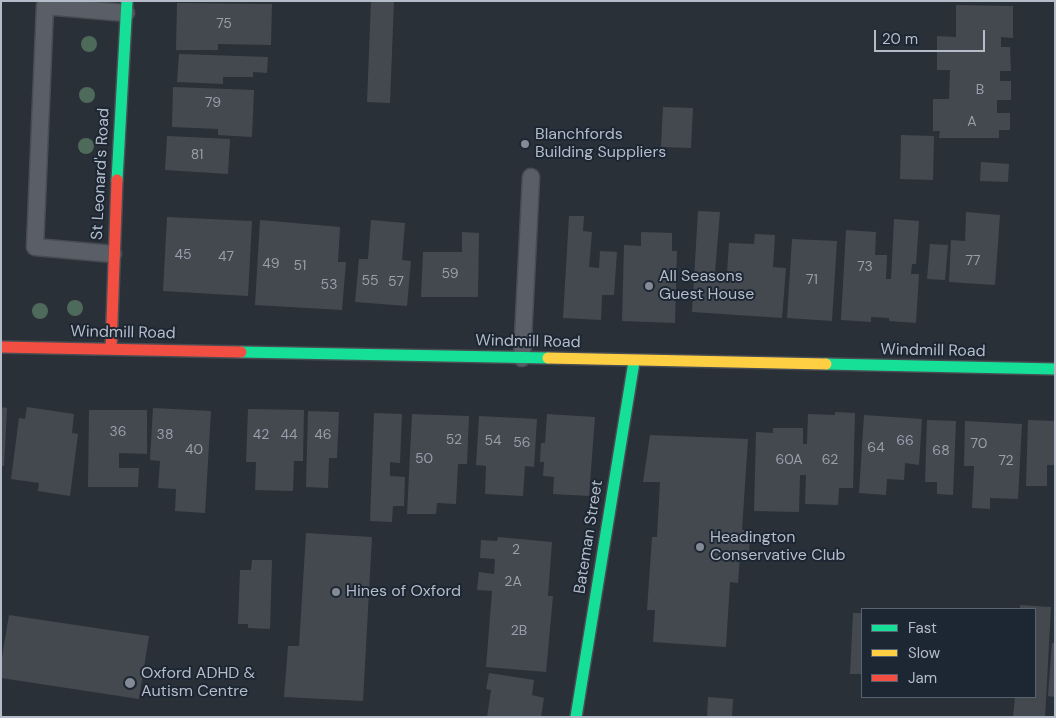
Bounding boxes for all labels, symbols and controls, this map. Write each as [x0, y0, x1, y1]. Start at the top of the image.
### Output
house number: 75 [216, 16, 232, 32]
scale bar [876, 20, 987, 52]
text: 20 m [882, 29, 918, 49]
house number: B [976, 82, 984, 98]
house number: 79 [205, 95, 221, 111]
street label: St Leonard's Road [88, 108, 114, 240]
house number: A [967, 114, 977, 130]
place label: Blanchfords Building Suppliers [535, 125, 666, 163]
marker: Blanchfords Building Suppliers [519, 138, 531, 150]
house number: 81 [191, 147, 203, 163]
house number: 45 [174, 247, 192, 263]
house number: 47 [218, 249, 234, 265]
house number: 77 [966, 253, 980, 269]
house number: 49 [262, 256, 280, 272]
house number: 51 [294, 258, 306, 274]
house number: 73 [857, 259, 873, 275]
house number: 59 [442, 266, 458, 282]
place label: All Seasons Guest House [659, 267, 754, 305]
house number: 71 [806, 272, 818, 288]
house number: 55 [361, 273, 379, 289]
house number: 57 [388, 274, 404, 290]
house number: 53 [321, 277, 337, 293]
marker: All Seasons Guest House [643, 280, 655, 292]
street label: Windmill Road [70, 322, 176, 344]
street label: Windmill Road [475, 331, 581, 353]
street label: Windmill Road [880, 340, 986, 362]
house number: 36 [109, 424, 127, 440]
house number: 38 [157, 427, 173, 443]
house number: 42 [253, 427, 269, 443]
house number: 44 [281, 427, 297, 443]
house number: 46 [314, 427, 332, 443]
house number: 52 [446, 432, 462, 448]
house number: 54 [484, 433, 502, 449]
house number: 66 [896, 433, 914, 449]
house number: 56 [513, 435, 531, 451]
house number: 70 [971, 436, 987, 452]
house number: 64 [867, 440, 885, 456]
house number: 40 [185, 442, 203, 458]
house number: 68 [932, 443, 950, 459]
house number: 50 [415, 451, 433, 467]
house number: 60A [775, 452, 803, 468]
house number: 62 [822, 452, 838, 468]
house number: 72 [998, 453, 1014, 469]
street label: Bateman Street [571, 479, 607, 595]
place label: Headington Conservative Club [710, 528, 845, 566]
marker: Headington Conservative Club [694, 541, 706, 553]
house number: 2 [512, 542, 520, 558]
house number: 2A [504, 574, 522, 590]
place label: Hines of Oxford [346, 582, 461, 602]
marker: Hines of Oxford [330, 586, 342, 598]
legend [861, 608, 1036, 698]
text: Fast [908, 618, 937, 638]
house number: 2B [511, 623, 527, 639]
text: Slow [908, 643, 940, 663]
place label: Oxford ADHD & Autism Centre [141, 664, 255, 702]
text: Jam [908, 668, 937, 688]
marker: Oxford ADHD & Autism Centre [123, 676, 137, 690]

